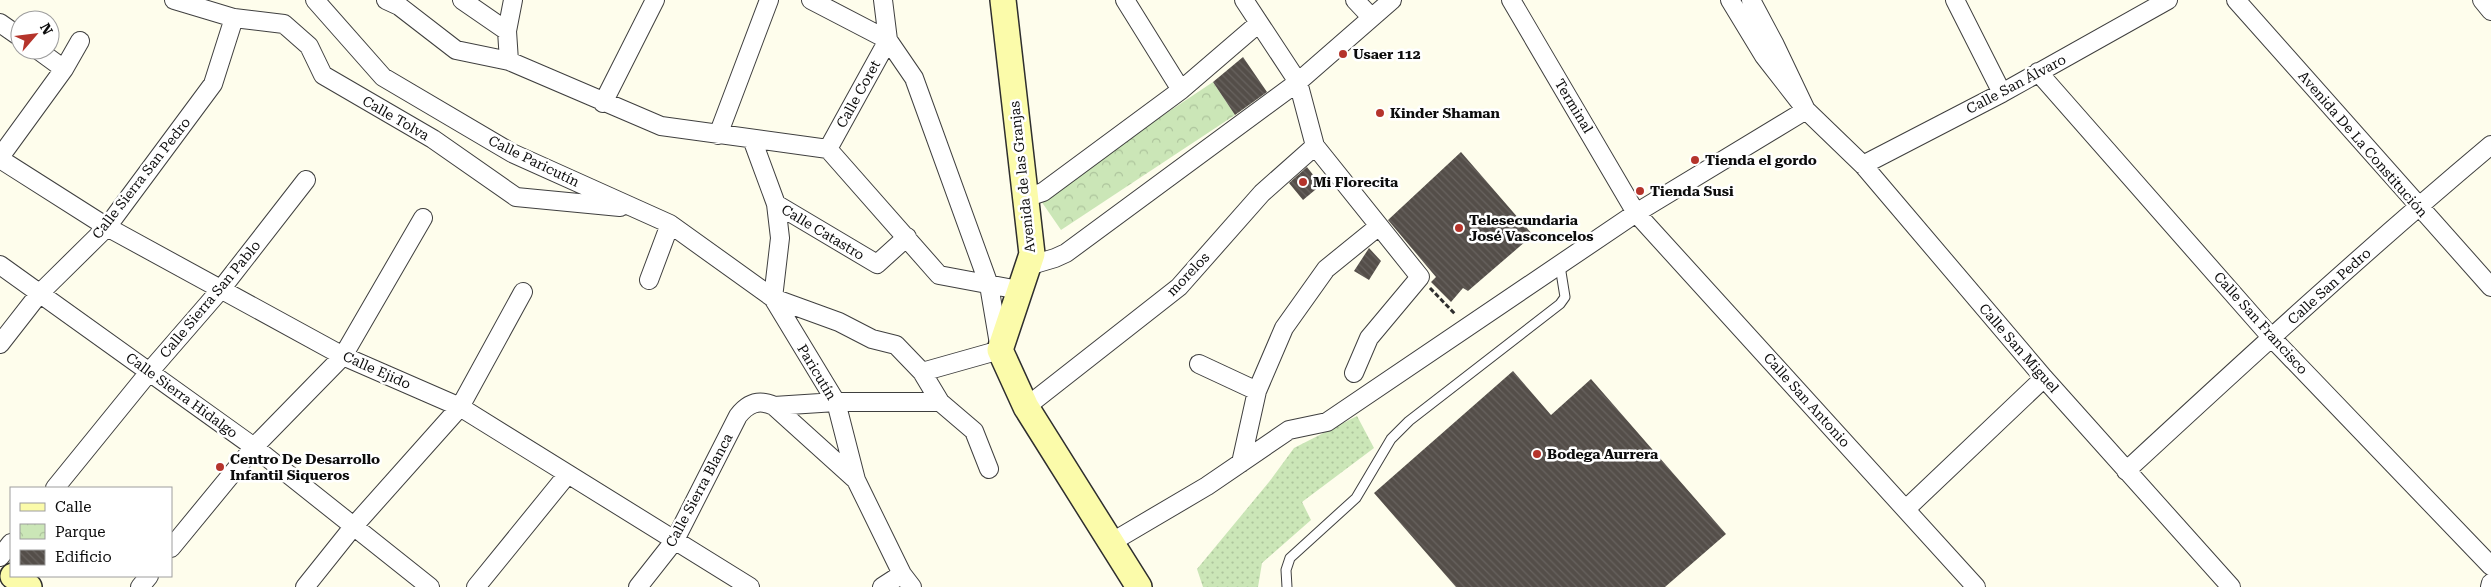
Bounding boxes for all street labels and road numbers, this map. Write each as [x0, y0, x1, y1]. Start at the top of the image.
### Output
street label: Calle San Álvaro [1964, 51, 2068, 117]
street label: Calle Coret [833, 57, 883, 131]
street label: Avenida De La Constitución [2295, 68, 2431, 220]
street label: Terminal [1552, 76, 1597, 136]
street label: Calle Tolva [360, 92, 433, 144]
street label: Avenida de las Granjas [1006, 100, 1038, 254]
street label: Calle Sierra San Pedro [89, 114, 193, 242]
street label: Calle Paricutín [486, 132, 582, 190]
street label: Calle Catastro [779, 201, 867, 263]
street label: Calle Sierra San Pablo [156, 237, 264, 361]
street label: Calle San Pedro [2284, 245, 2374, 327]
street label: morelos [1163, 249, 1213, 299]
street label: Calle San Francisco [2211, 268, 2311, 378]
street label: Calle San Miguel [1976, 300, 2062, 396]
street label: Paricutín [794, 341, 840, 403]
street label: Calle Ejido [341, 348, 413, 392]
street label: Calle Sierra Hidalgo [123, 349, 241, 441]
street label: Calle San Antonio [1761, 350, 1853, 450]
street label: Calle Sierra Blanca [662, 430, 736, 550]

